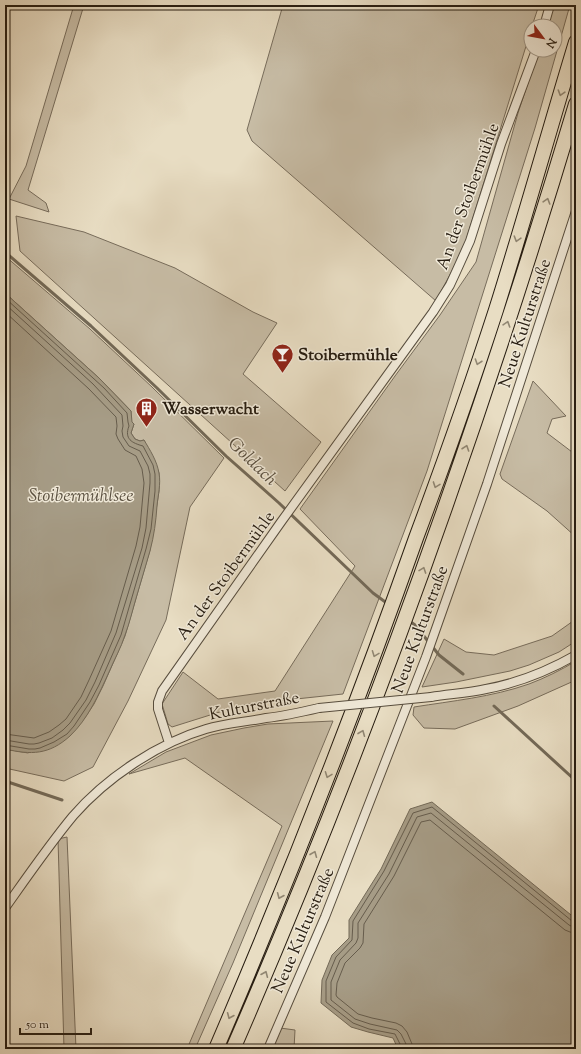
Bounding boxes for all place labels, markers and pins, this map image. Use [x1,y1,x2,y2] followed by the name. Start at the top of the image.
[270,341,296,374] bar icon: Stoibermühle
[298,344,398,368] place label: Stoibermühle
[134,395,160,428] building icon: Wasserwacht
[162,398,259,422] place label: Wasserwacht

